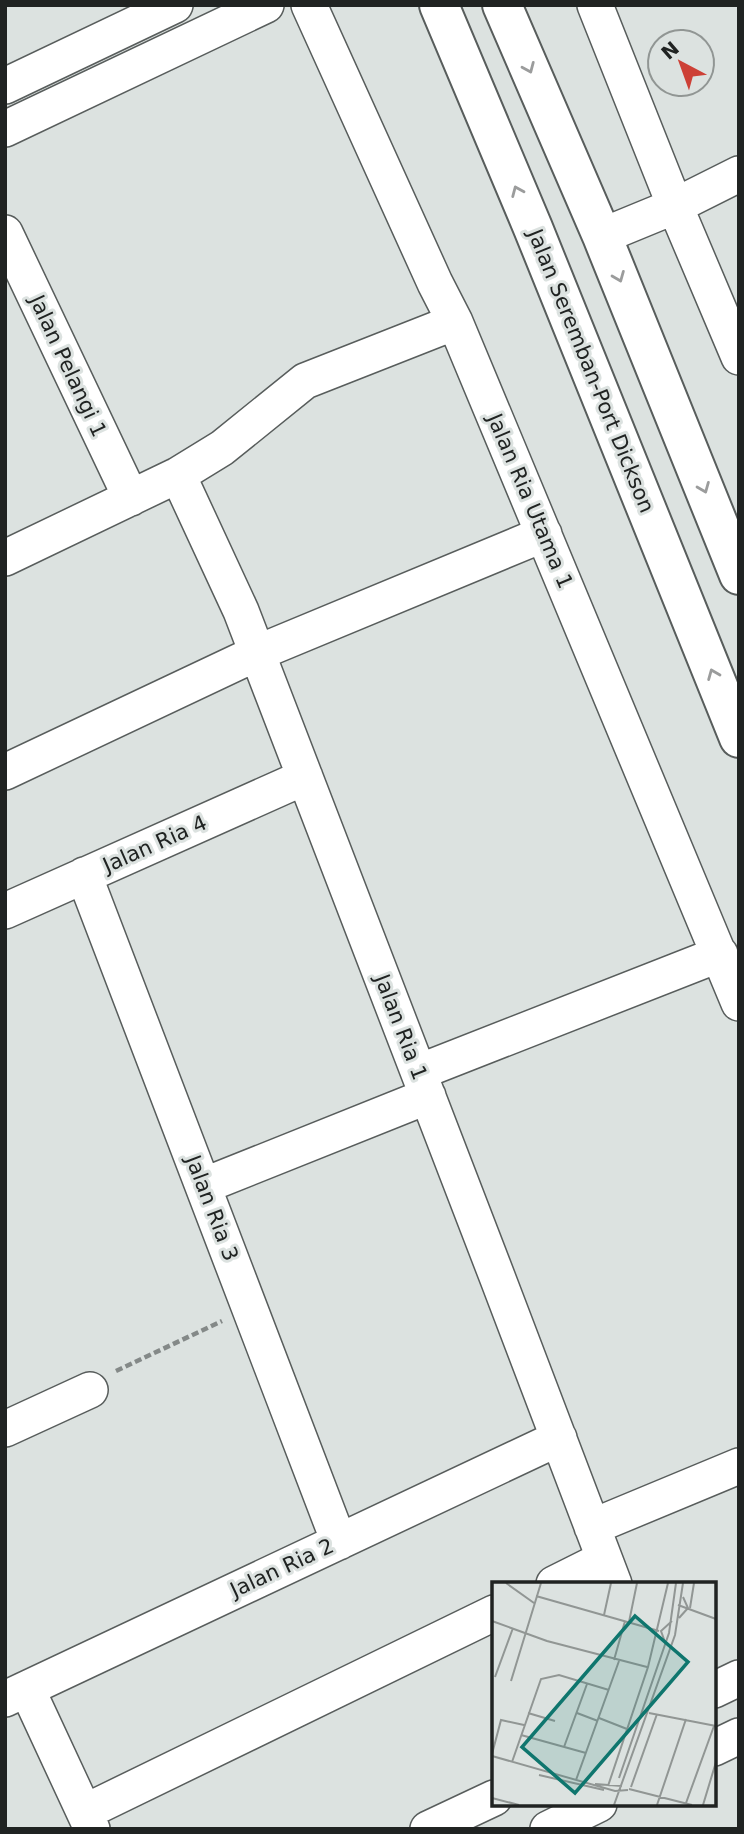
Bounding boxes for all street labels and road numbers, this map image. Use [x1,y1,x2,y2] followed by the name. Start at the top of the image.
[522,224,659,516] street label: Jalan Seremban-Port Dickson
[24,289,111,441] street label: Jalan Pelangi 1
[482,408,578,592] street label: Jalan Ria Utama 1
[98,810,211,878] street label: Jalan Ria 4
[369,969,432,1083] street label: Jalan Ria 1
[180,1150,243,1264] street label: Jalan Ria 3
[225,1534,337,1603] street label: Jalan Ria 2

